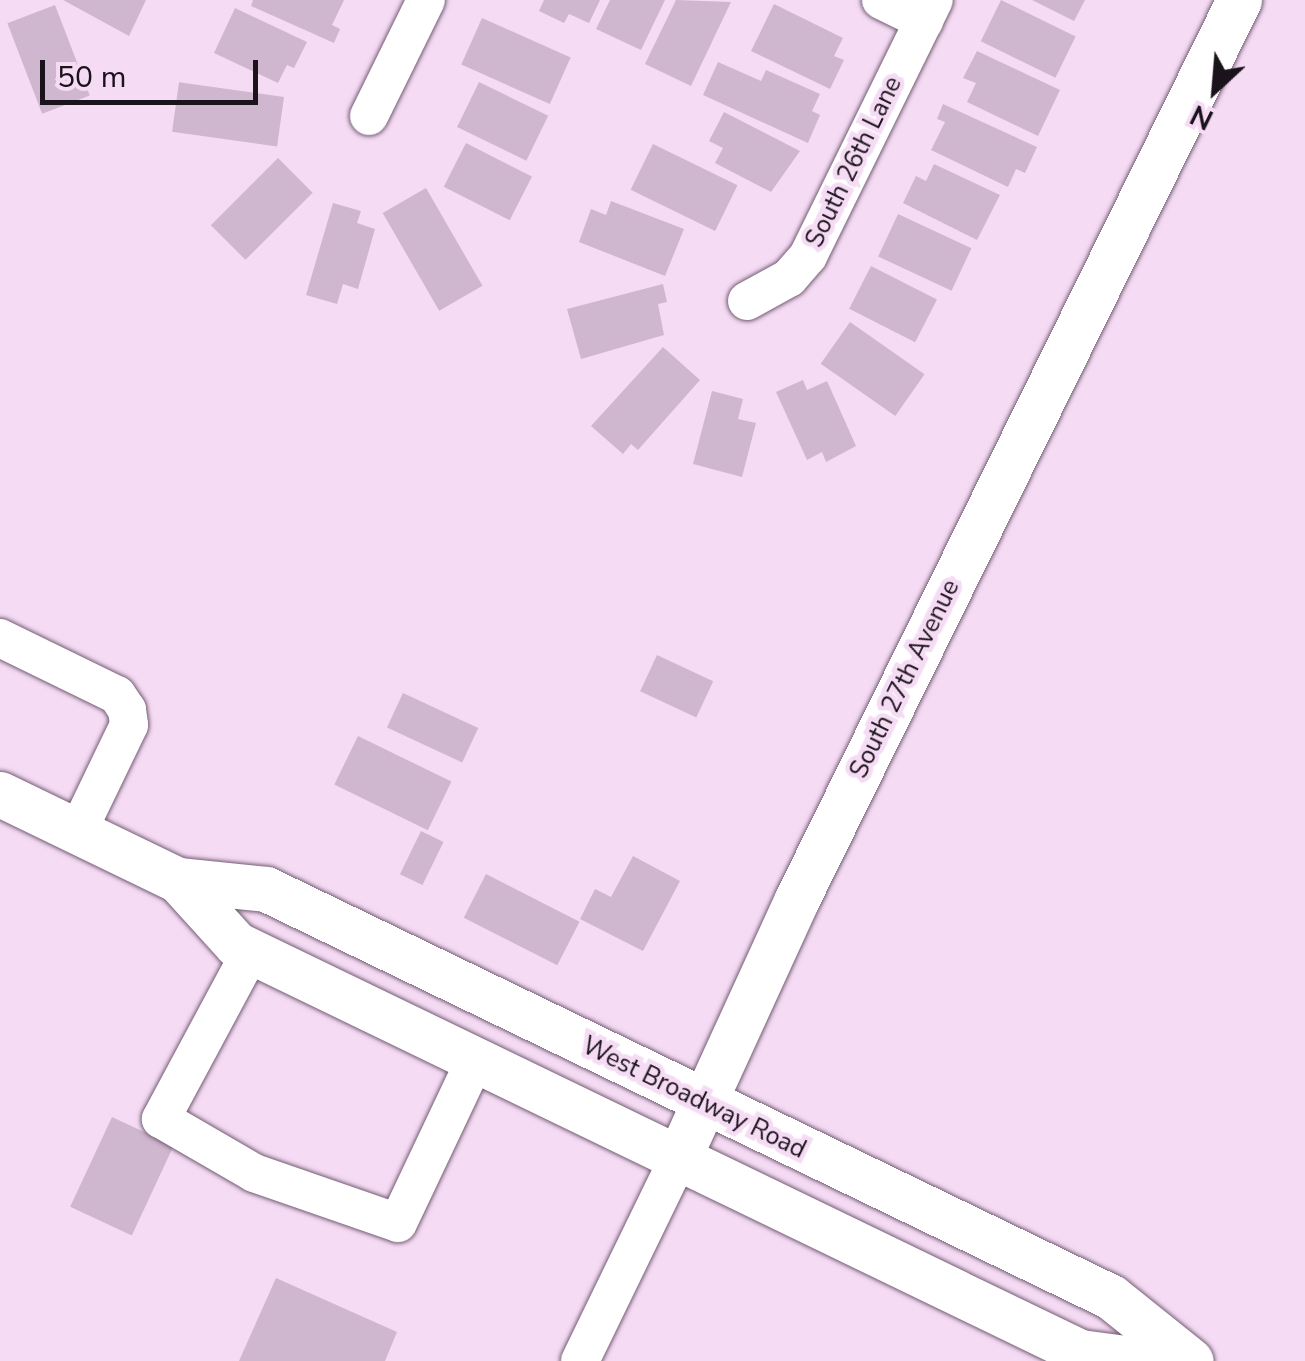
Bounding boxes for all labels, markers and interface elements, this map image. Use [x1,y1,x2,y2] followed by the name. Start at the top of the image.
[45,40,262,102] scale bar
[1165,40,1265,140] north arrow
[57,57,126,98] text: 50 m
[800,72,908,252] street label: South 26th Lane
[1184,95,1220,139] text: N
[844,575,966,783] street label: South 27th Avenue
[577,1031,811,1165] street label: West Broadway Road

